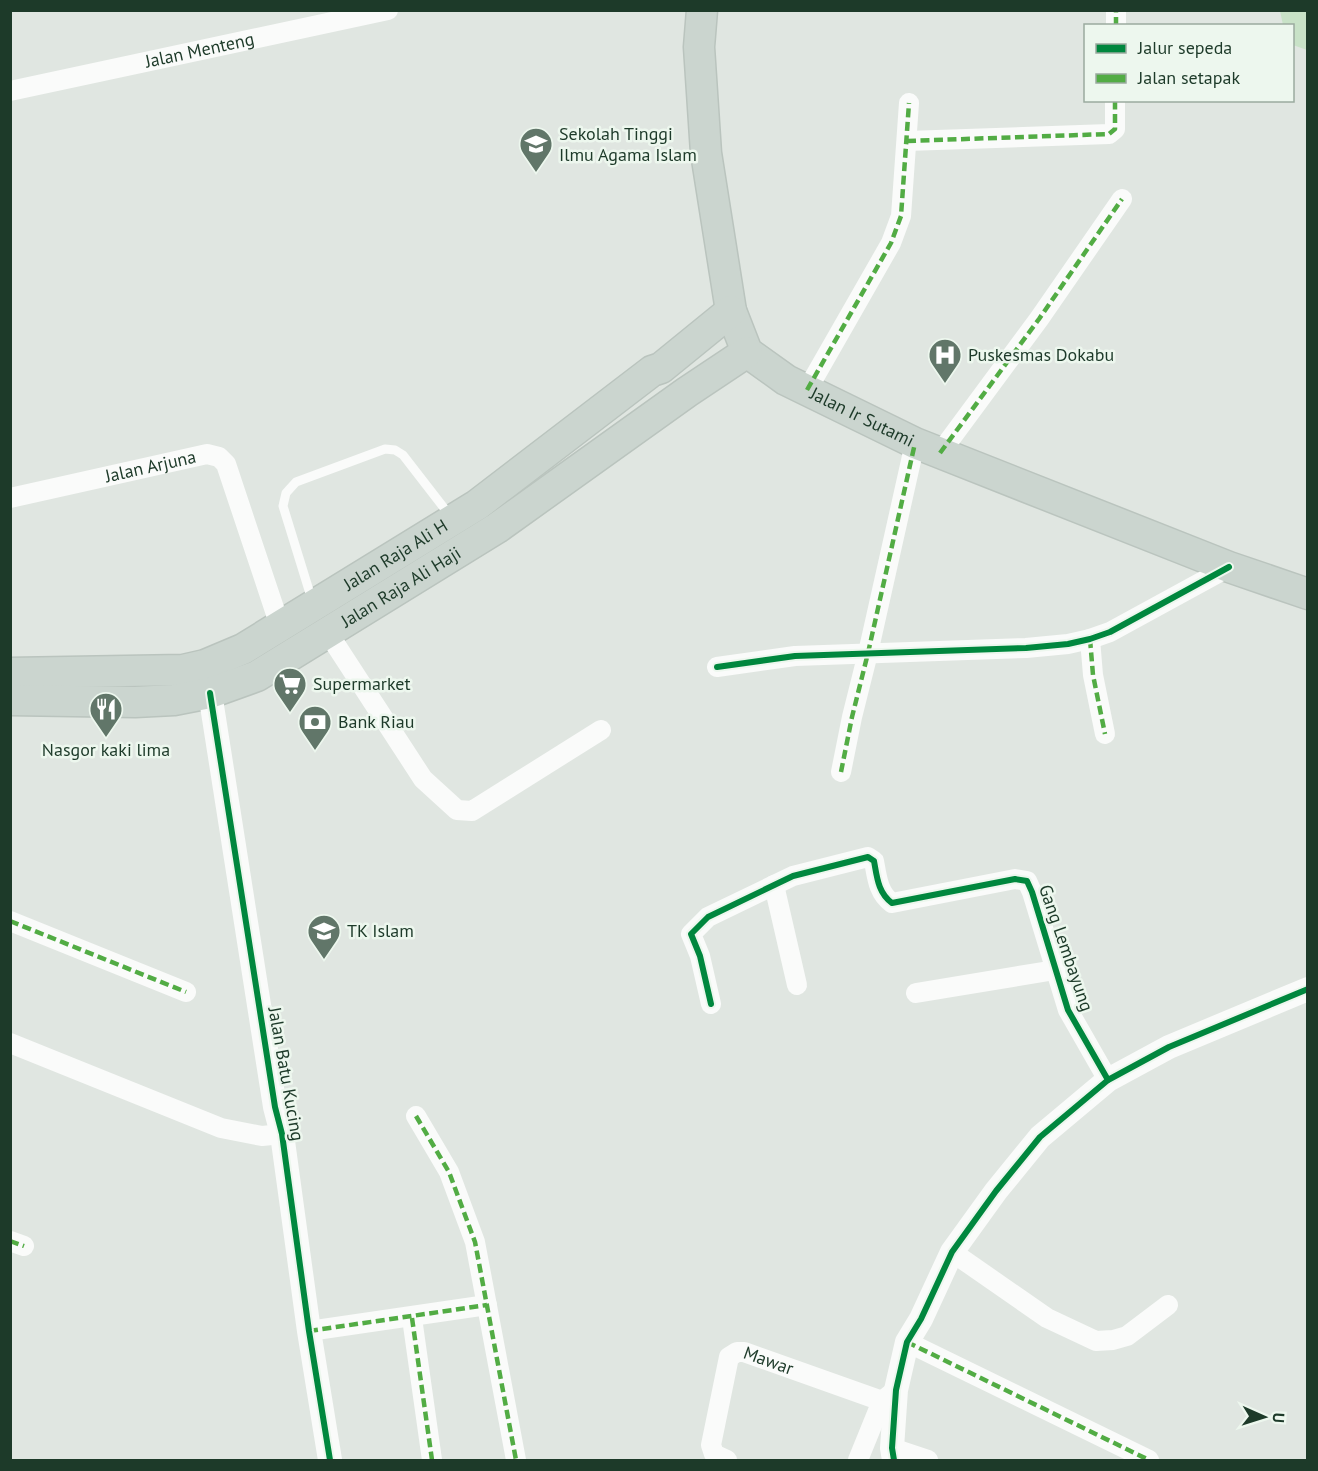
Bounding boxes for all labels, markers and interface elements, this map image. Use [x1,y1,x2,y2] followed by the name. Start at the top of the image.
[1084,24,1294,102] legend
[142,27,256,73] street label: Jalan Menteng
[1137,36,1232,59] text: Jalur sepeda
[1137,66,1240,89] text: Jalan setapak
[559,122,697,166] place label: Sekolah Tinggi Ilmu Agama Islam
[518,126,554,173] school or university icon: Sekolah Tinggi Ilmu Agama Islam
[927,337,963,384] hospital icon: Puskesmas Dokabu
[968,343,1114,366] place label: Puskesmas Dokabu
[806,381,918,452] street label: Jalan Ir Sutami
[102,445,198,488] street label: Jalan Arjuna
[338,514,452,596] street label: Jalan Raja Ali H
[336,541,465,633] street label: Jalan Raja Ali Haji
[272,666,308,713] supermarket icon: Supermarket
[313,672,411,695] place label: Supermarket
[88,691,124,738] restaurant icon: Nasgor kaki lima
[297,704,333,751] bank icon: Bank Riau
[338,710,414,733] place label: Bank Riau
[42,738,170,761] place label: Nasgor kaki lima
[1034,881,1099,1014] street label: Gang Lembayung
[306,913,342,960] school or university icon: TK Islam
[347,919,414,942] place label: TK Islam
[263,1004,310,1143] street label: Jalan Batu Kucing
[741,1341,797,1380] street label: Mawar
[1234,1387,1294,1447] north arrow
[1269,1412,1289,1423] text: U

